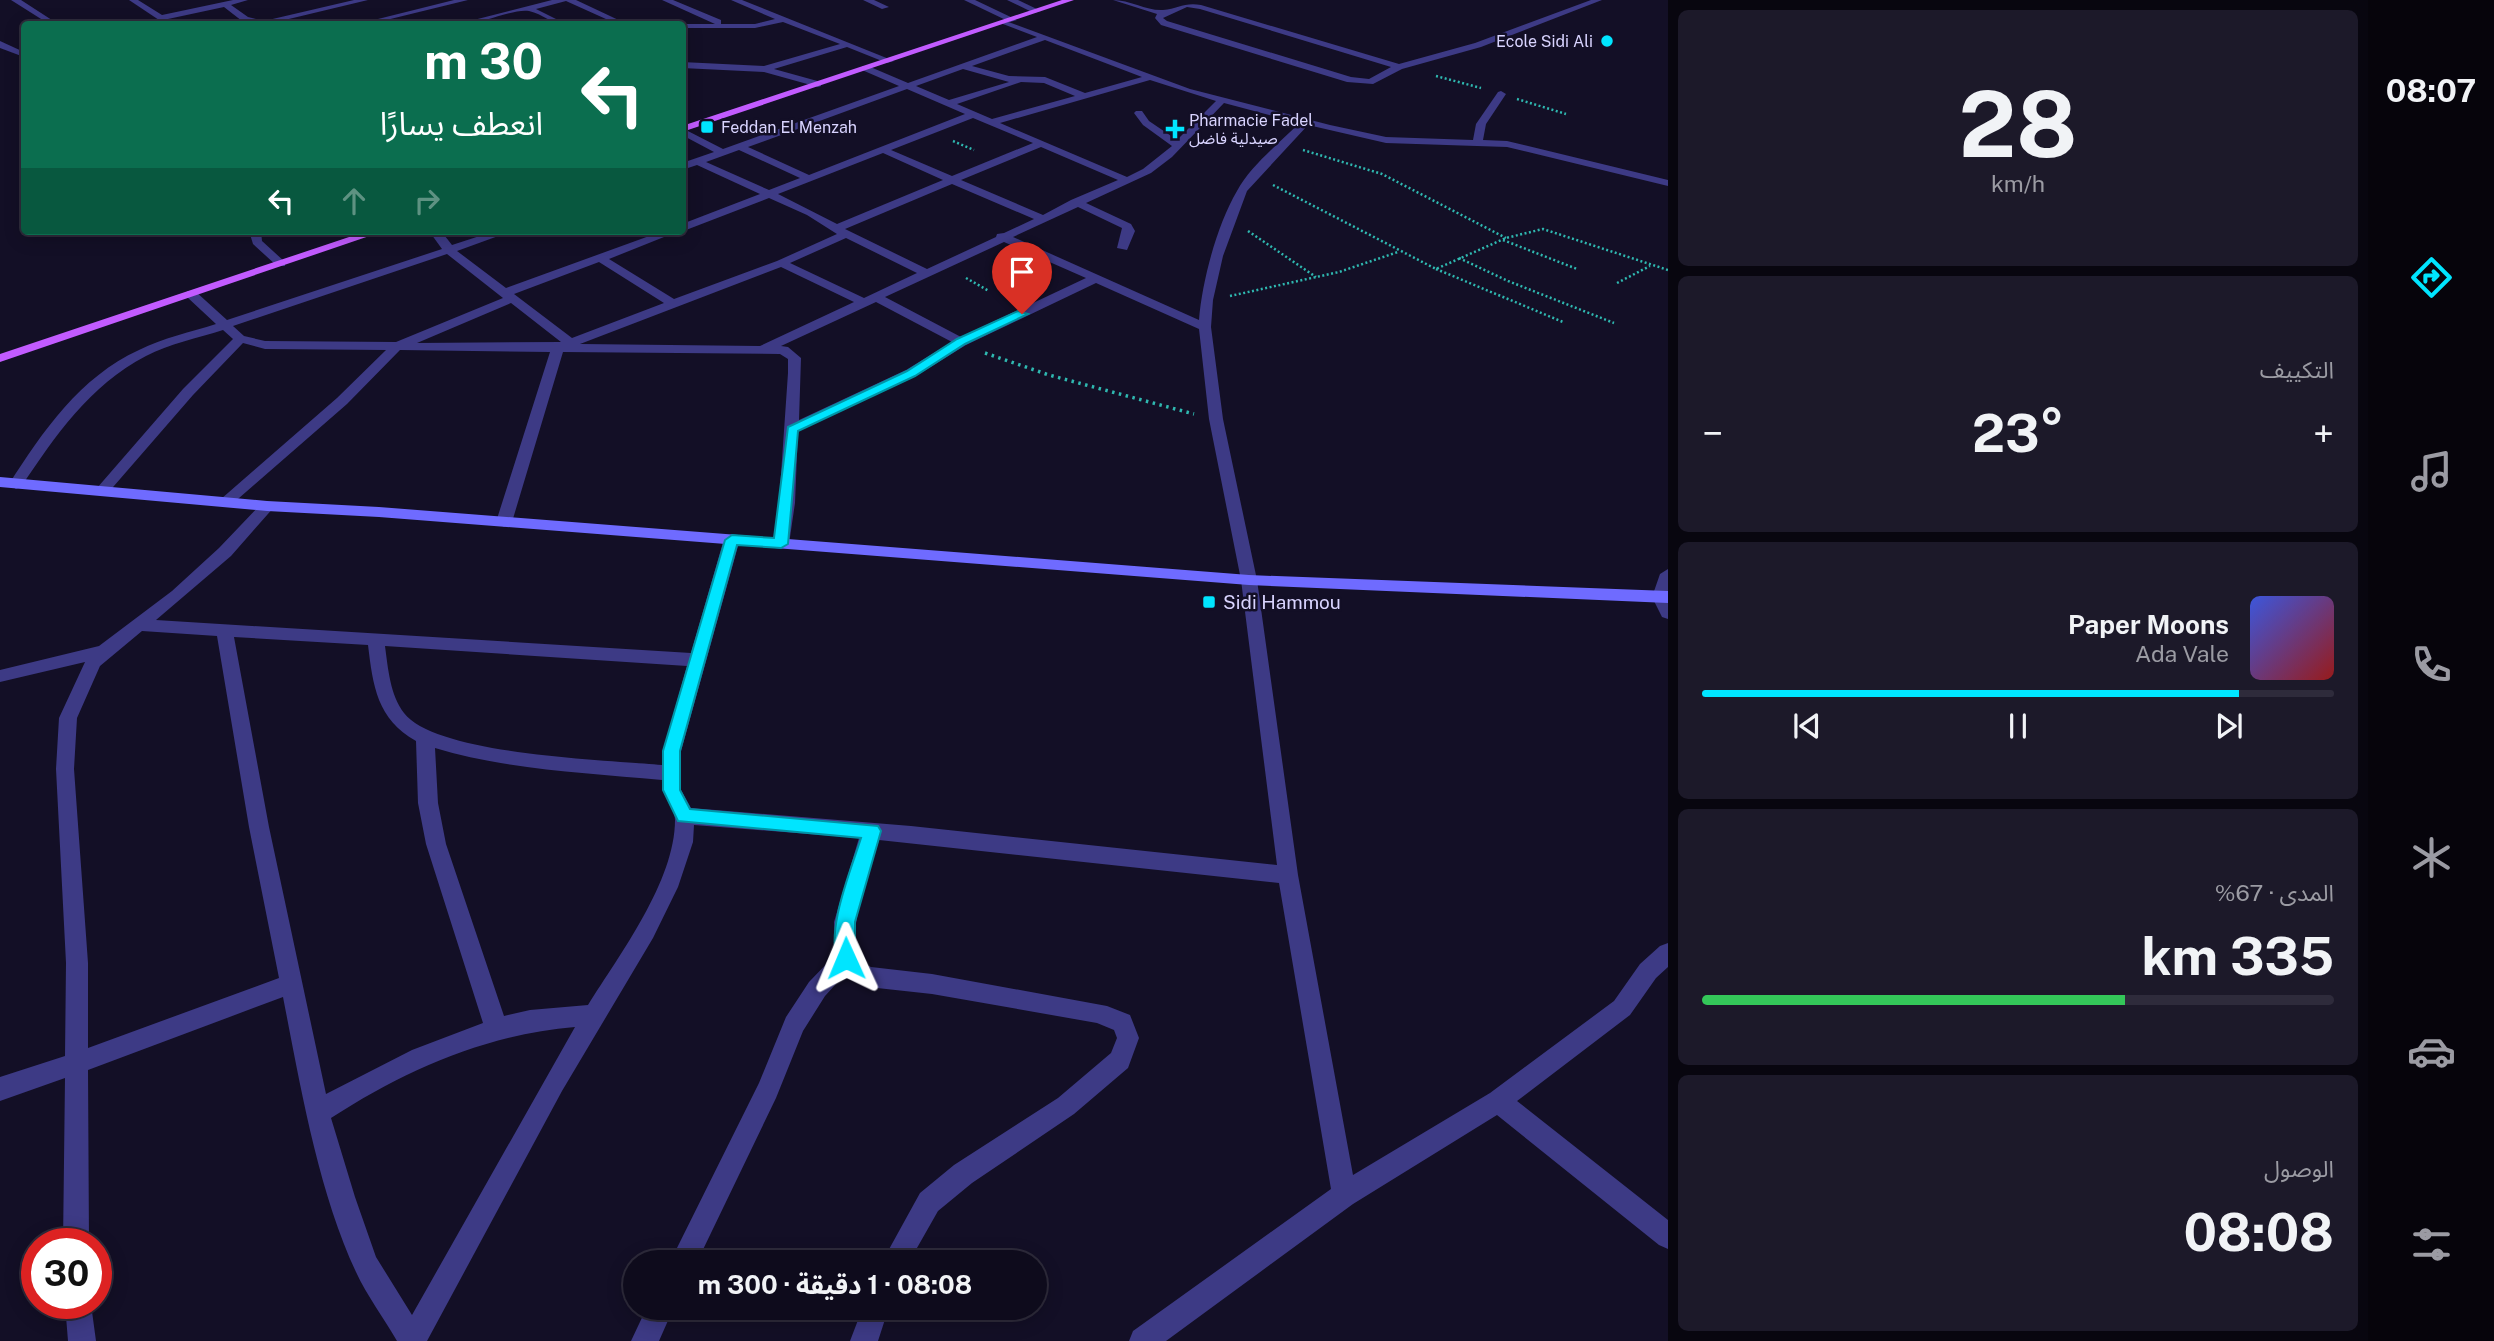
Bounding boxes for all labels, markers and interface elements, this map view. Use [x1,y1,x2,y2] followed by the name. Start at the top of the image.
[424,32,543,90] text: 30 m
[1496,32,1593,51] place label: Ecole Sidi Ali
[1599,33,1615,49] marker: Ecole Sidi Ali
[567,49,658,140] icon: left
[1959,71,2077,177] text: 28
[2386,72,2476,109] text: 08:07
[380,105,543,142] text: انعطف يسارًا
[1189,111,1313,148] place label: Pharmacie Fadel صيدلية فاضل
[721,118,857,137] place label: Feddan El Menzah
[699,119,715,135] marker: Feddan El Menzah
[1167,121,1183,137] marker: Pharmacie Fadel صيدلية فاضل
[1991,170,2045,197] text: km/h
[262,182,300,220] icon: left
[335,182,373,220] icon: ahead
[408,182,446,220] icon: right
[992,242,1052,314] pin
[1003,253,1041,291] icon: arrive
[2407,253,2456,302] icon: directions
[2260,356,2334,383] text: التكييف
[1972,403,2064,464] text: 23°
[1702,411,1723,456] text: −
[2313,411,2334,456] text: +
[2407,447,2456,496] icon: music
[1223,591,1341,613] place label: Sidi Hammou
[1201,594,1217,610] marker: Sidi Hammou
[2068,609,2229,640] text: Paper Moons
[2135,640,2229,667] text: Ada Vale
[2407,640,2456,689] icon: phone
[1788,707,1826,745] icon: previous
[1999,707,2037,745] icon: pause
[2210,707,2248,745] icon: next
[2407,833,2456,882] icon: climate
[2215,879,2334,906] text: المدى · 67%
[809,921,883,995] position arrow
[2141,926,2334,987] text: 335 km
[2407,1027,2456,1076] icon: car
[2264,1155,2334,1182] text: الوصول
[2183,1202,2334,1263] text: 08:08
[2407,1220,2456,1269] icon: filters
[21,1228,112,1319] speed limit sign: 30
[698,1269,972,1300] text: 08:08 · 1 دقيقة · 300 m

